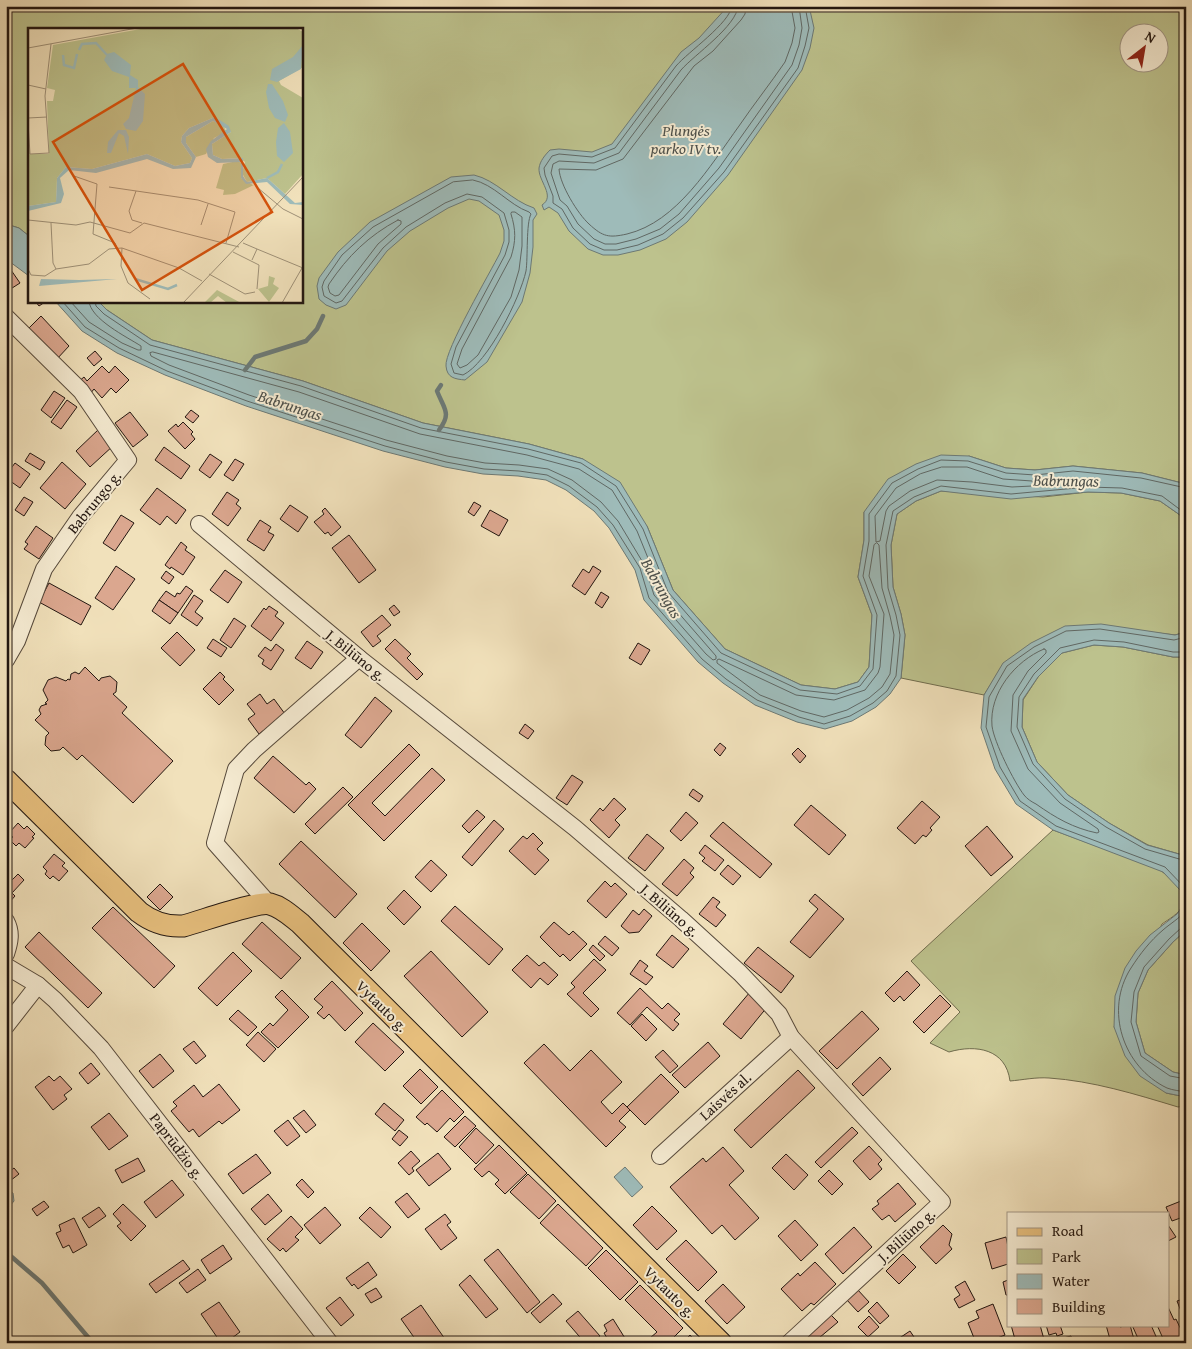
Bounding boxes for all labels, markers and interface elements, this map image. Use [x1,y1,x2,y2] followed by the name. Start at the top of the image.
[1120,22,1170,72] north arrow
[1142,26,1160,48] text: N
[28,28,302,302] inset map
[650,118,721,160] water label: Plungės parko IV tv.
[254,383,325,427] water label: Babrungas
[62,466,126,538] street label: Babrungo g.
[1032,467,1099,493] water label: Babrungas
[635,553,689,623] water label: Babrungas
[320,623,390,686] street label: J. Biliūno g.
[635,877,704,941] street label: J. Biliūno g.
[352,976,412,1036] street label: Vytauto g.
[694,1067,756,1125] street label: Laisvės al.
[145,1108,209,1184] street label: Paprūdžio g.
[871,1203,940,1268] street label: J. Biliūno g.
[1007,1212,1170,1326] legend
[1052,1220,1083,1241] text: Road
[1052,1246,1081,1267] text: Park
[640,1262,700,1322] street label: Vytauto g.
[1052,1270,1090,1291] text: Water
[1052,1296,1106,1317] text: Building

